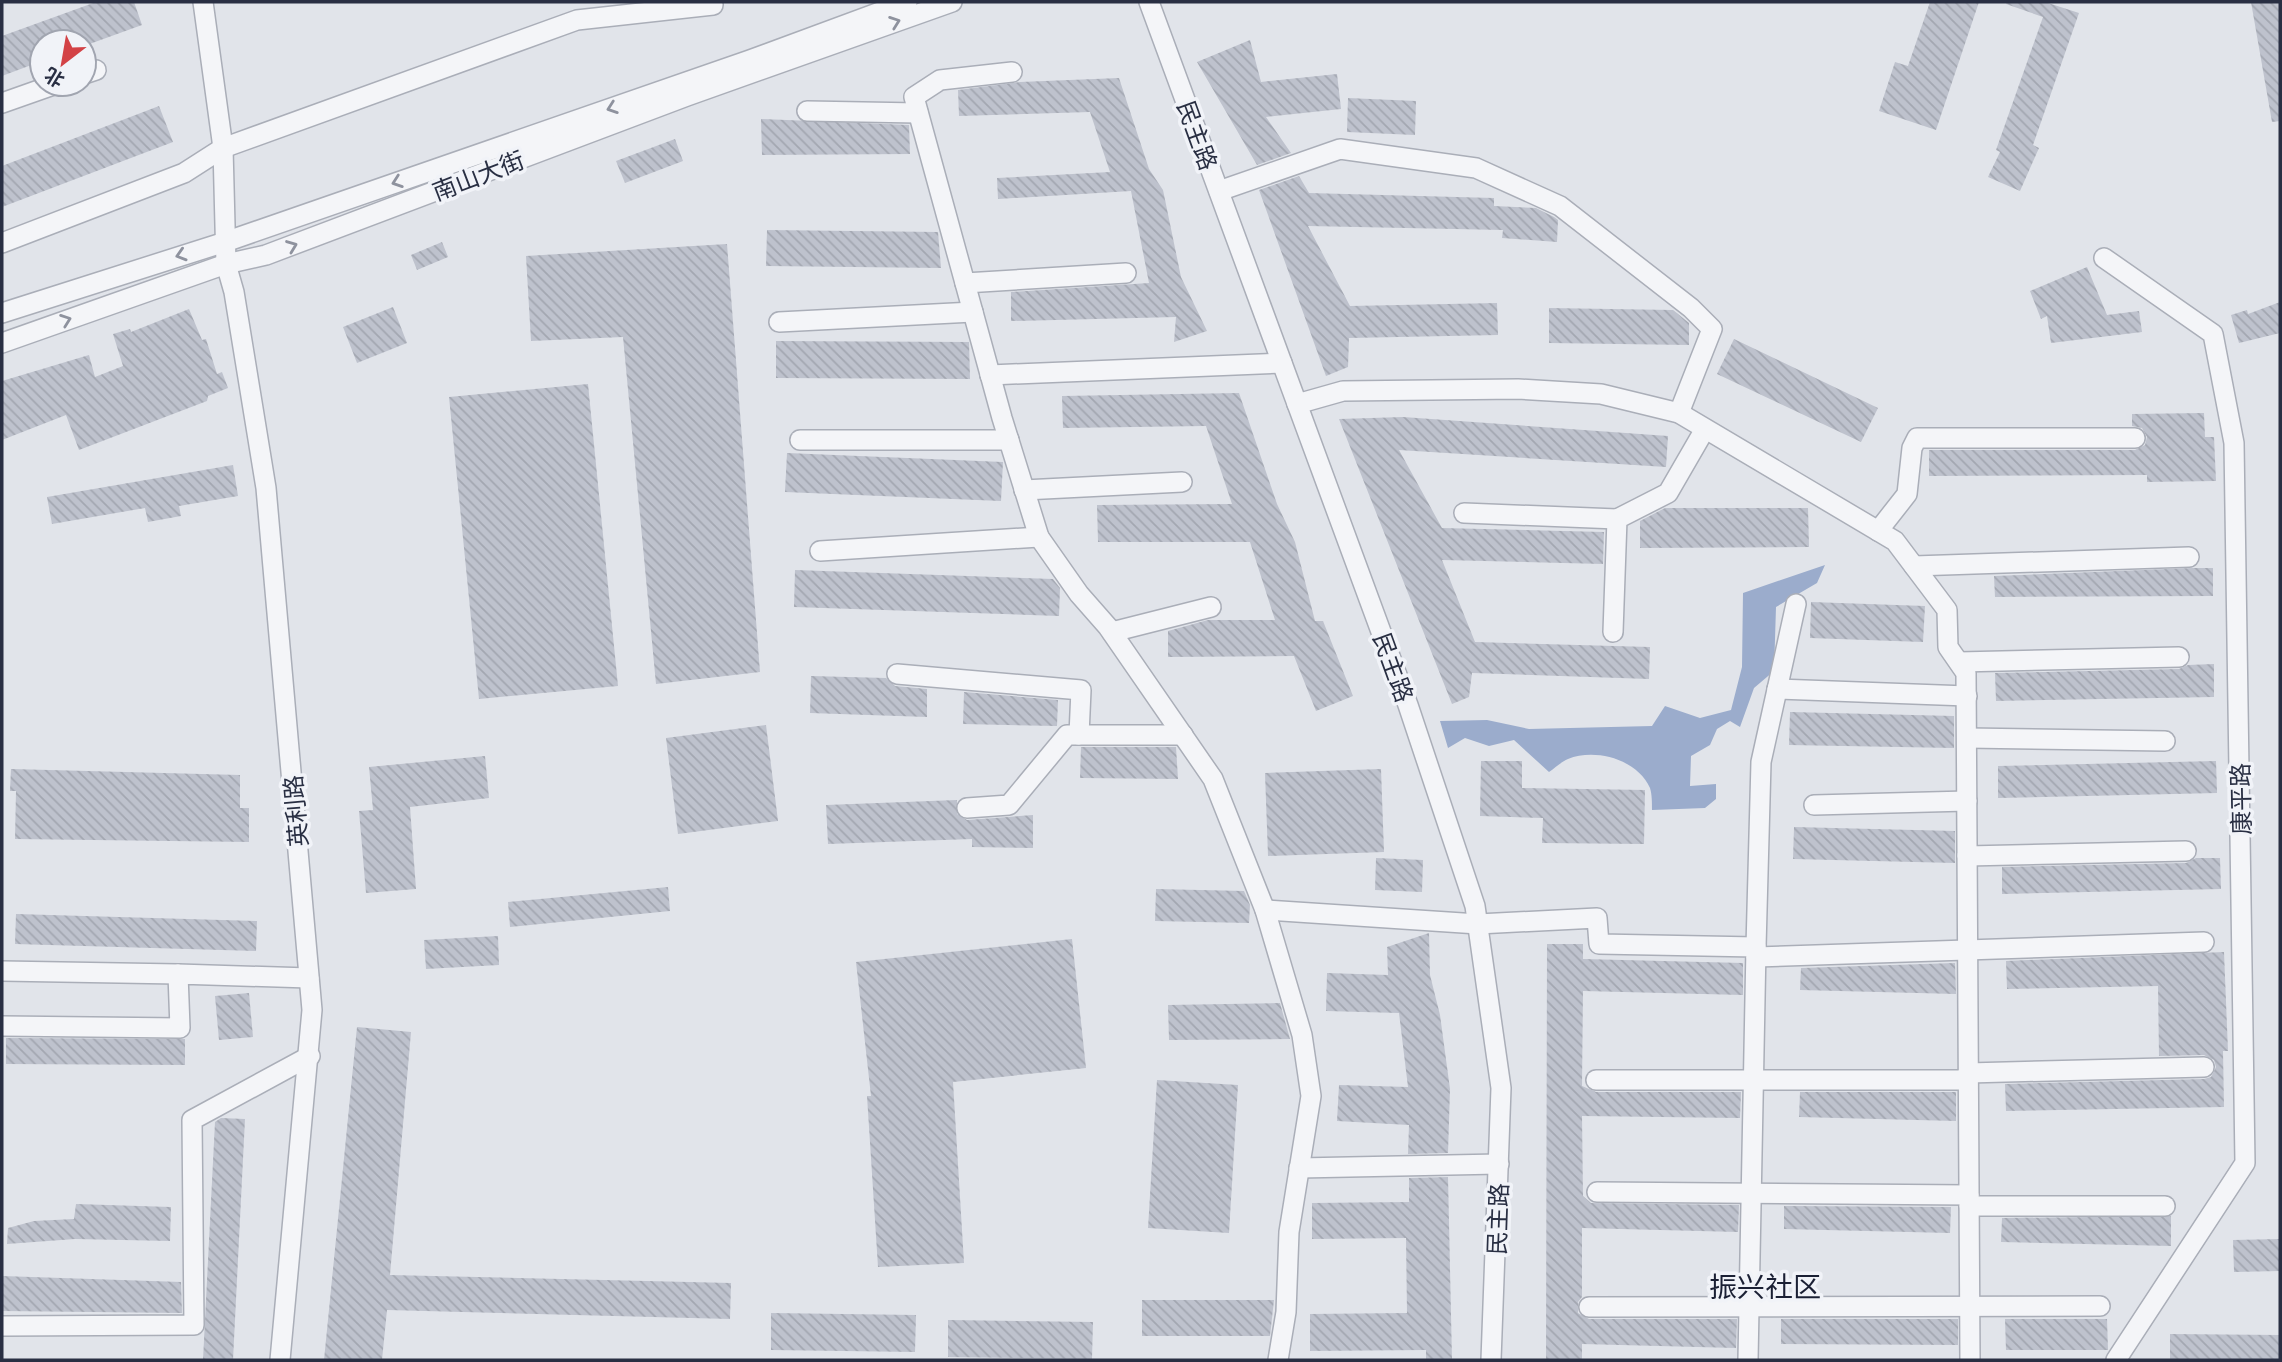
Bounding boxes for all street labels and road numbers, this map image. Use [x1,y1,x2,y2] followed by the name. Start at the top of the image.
[1172,96,1224,174] street label: 民主路
[428,144,528,206] street label: 南山大街
[1368,628,1420,706] street label: 民主路
[2225,763,2255,835] street label: 康平路
[277,774,313,848] street label: 英利路
[1481,1183,1513,1255] street label: 民主路

